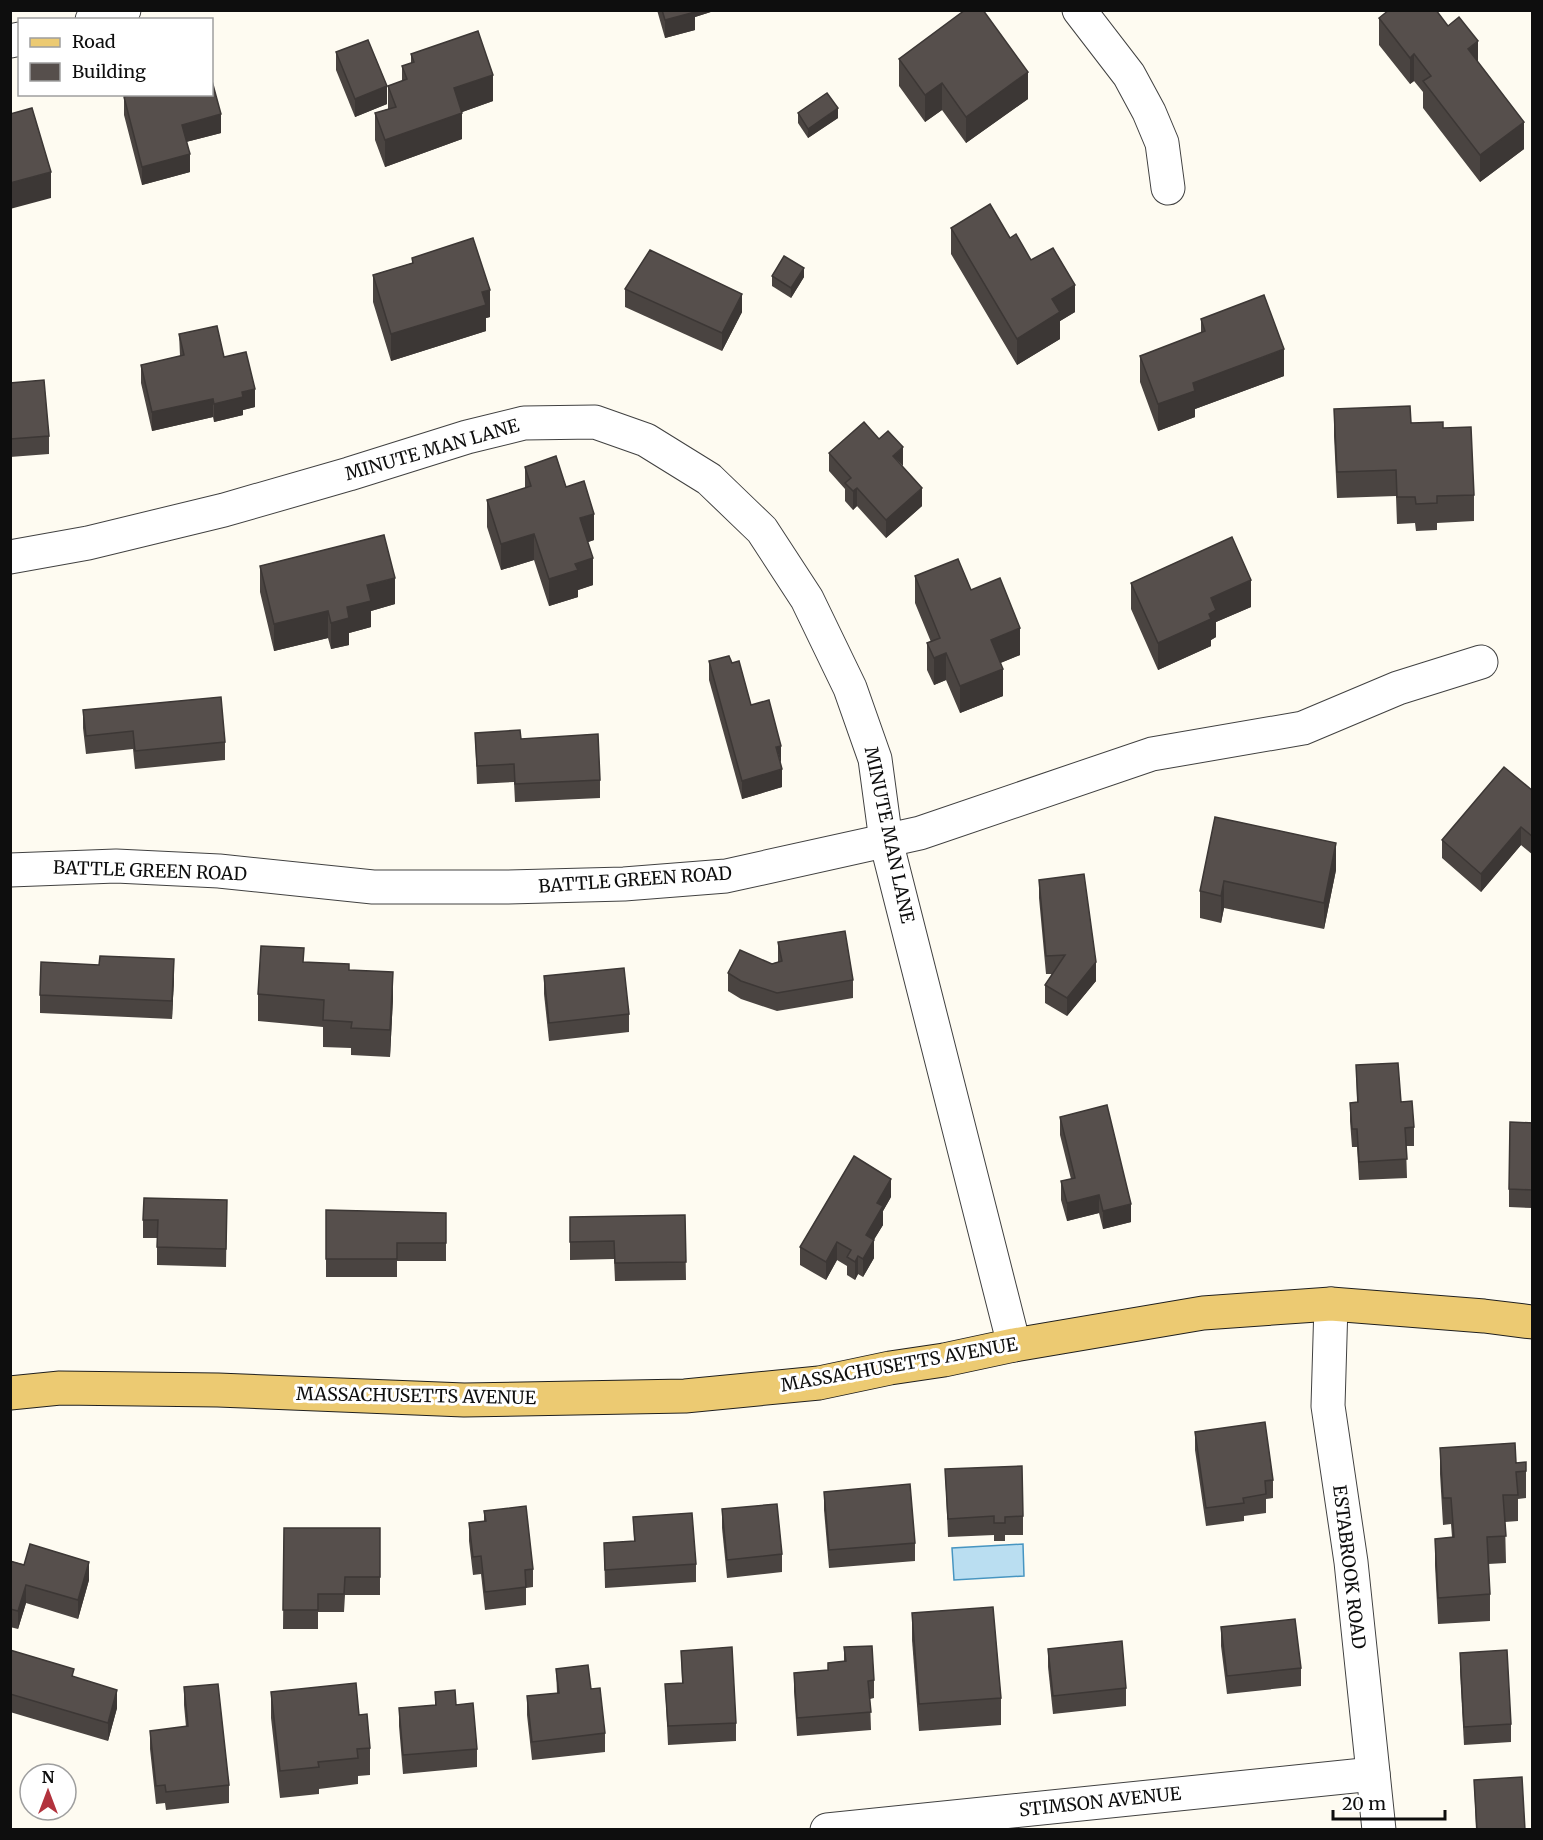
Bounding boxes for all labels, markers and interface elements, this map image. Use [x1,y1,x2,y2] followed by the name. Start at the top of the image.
[18,18,213,96] legend
[72,30,116,53] text: Road
[72,60,146,83] text: Building
[342,414,522,485] street label: MINUTE MAN LANE
[860,745,920,926] street label: MINUTE MAN LANE
[53,856,247,885] street label: BATTLE GREEN ROAD
[537,861,733,898] street label: BATTLE GREEN ROAD
[779,1332,1020,1397] street label: MASSACHUSETTS AVENUE
[296,1382,537,1409] street label: MASSACHUSETTS AVENUE
[1328,1484,1371,1650] street label: ESTABROOK ROAD
[18,1762,78,1822] north arrow
[42,1767,55,1787] text: N
[1018,1781,1183,1821] street label: STIMSON AVENUE
[1333,1783,1446,1821] scale bar
[1342,1792,1386,1815] text: 20 m

